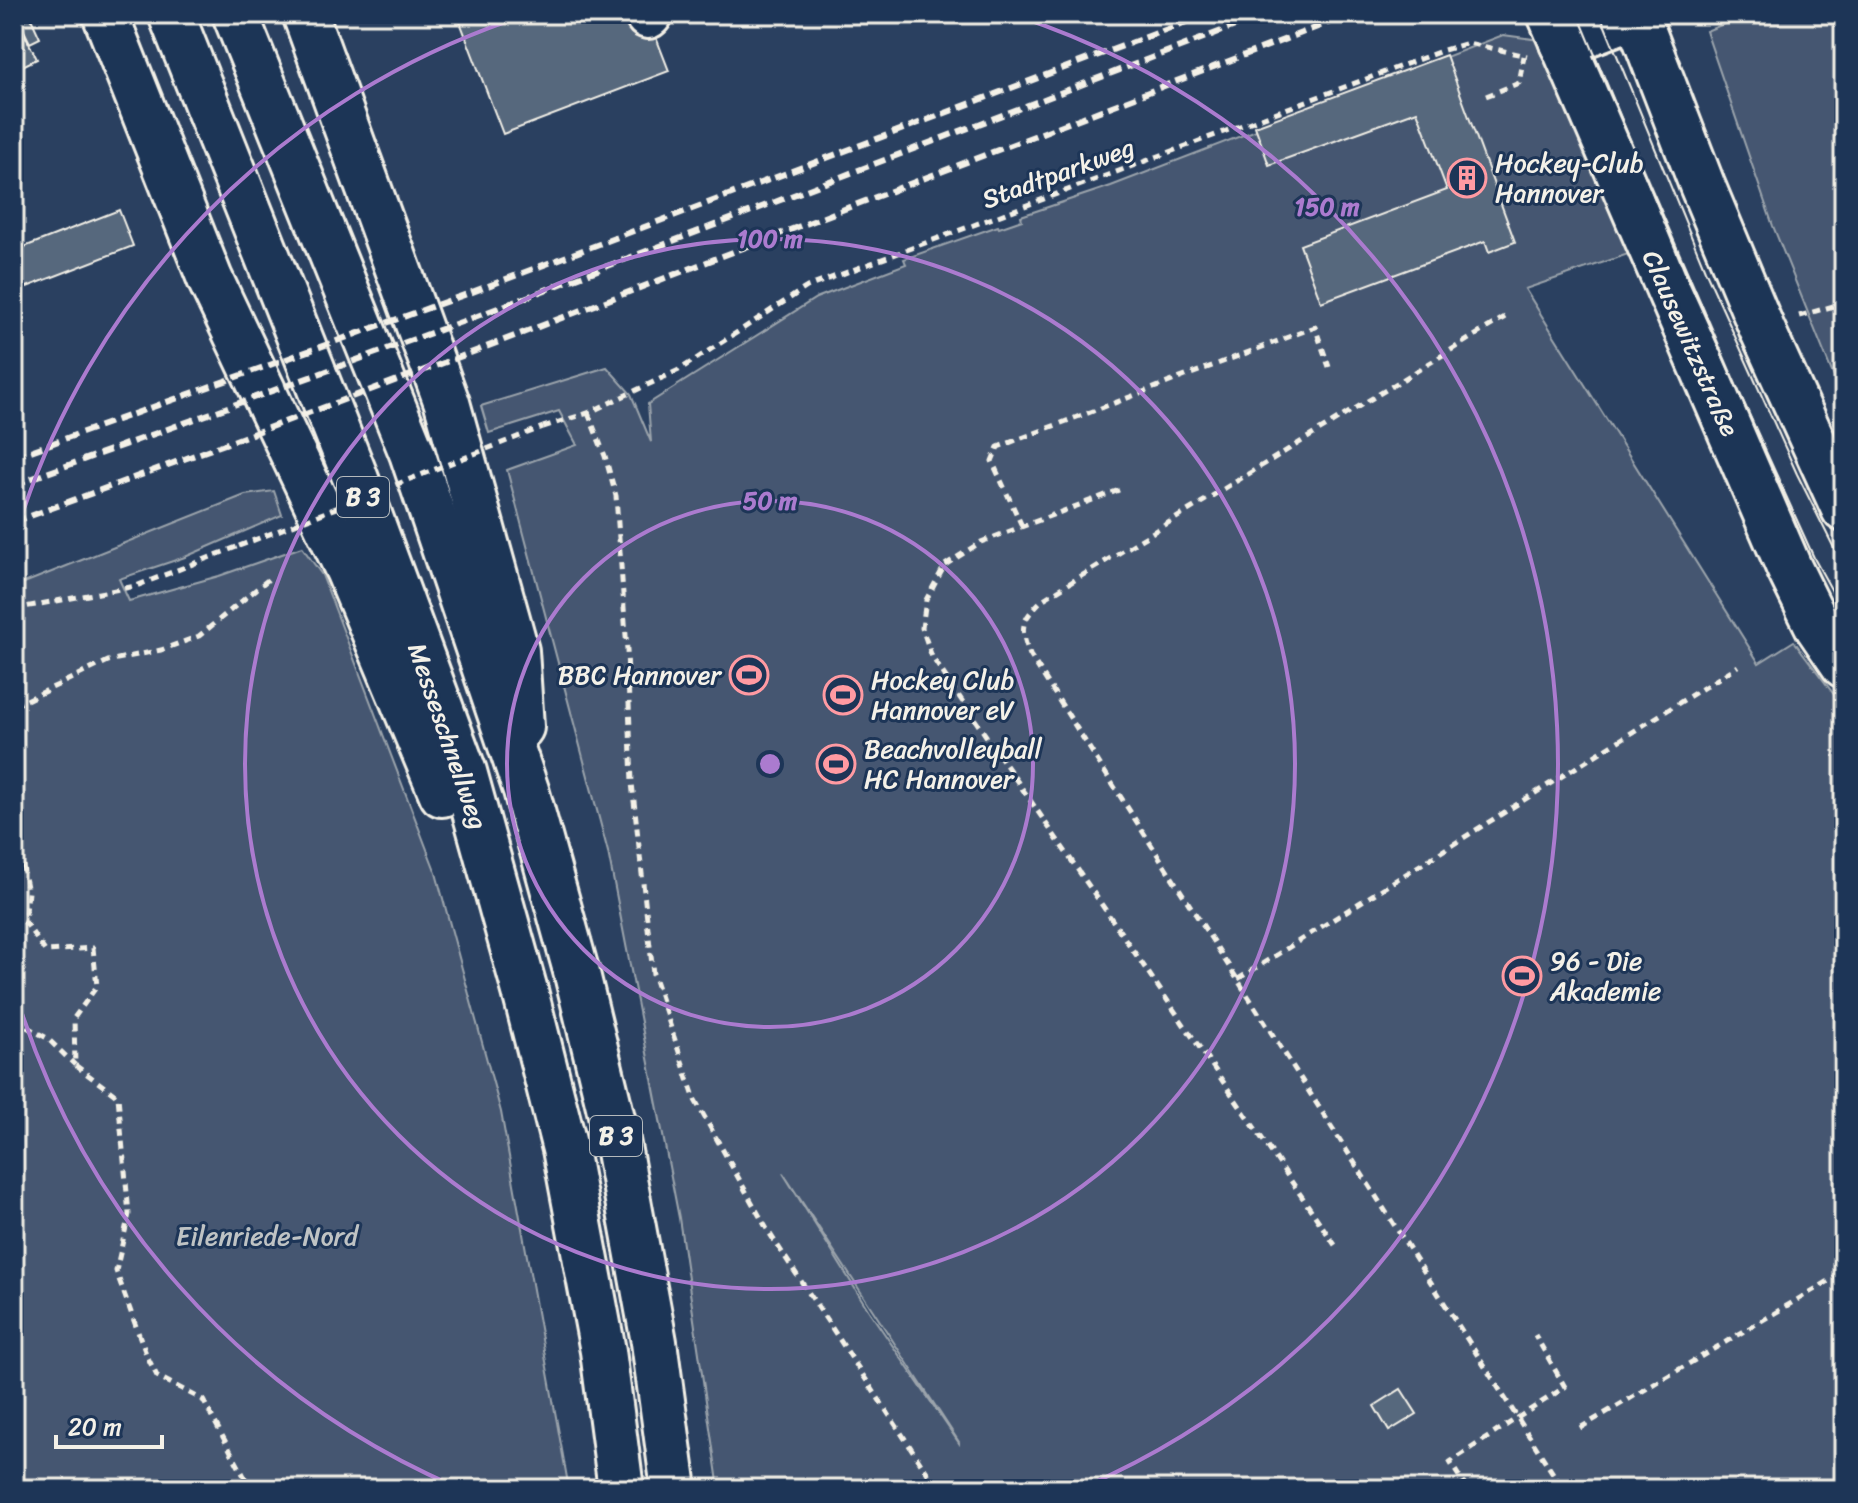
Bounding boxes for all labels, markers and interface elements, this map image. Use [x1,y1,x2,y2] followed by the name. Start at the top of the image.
[975,124,1141,222] street label: Stadtparkweg
[1495,140,1644,216] place label: Hockey-Club Hannover
[1446,157,1488,199] building icon: Hockey-Club Hannover
[1295,186,1360,228] text: 150 m
[737,218,803,260] text: 100 m
[1629,242,1753,444] street label: Clausewitzstraße
[337,477,389,517] road number: B 3
[743,480,798,522] text: 50 m
[395,636,501,836] street label: Messeschnellweg
[558,652,722,698] place label: BBC Hannover
[728,654,770,696] sports icon: BBC Hannover
[871,657,1015,733] place label: Hockey Club Hannover eV
[822,674,864,716] sports icon: Hockey Club Hannover eV
[864,726,1043,802] place label: Beachvolleyball HC Hannover
[815,743,857,785] sports icon: Beachvolleyball HC Hannover
[756,750,784,778] centre of rings
[1549,938,1662,1014] place label: 96 - Die Akademie
[1501,955,1543,997] sports icon: 96 - Die Akademie
[590,1116,642,1156] road number: B 3
[176,1213,360,1259] park label: Eilenriede-Nord
[56,1399,162,1449] scale bar
[68,1406,122,1448] text: 20 m

